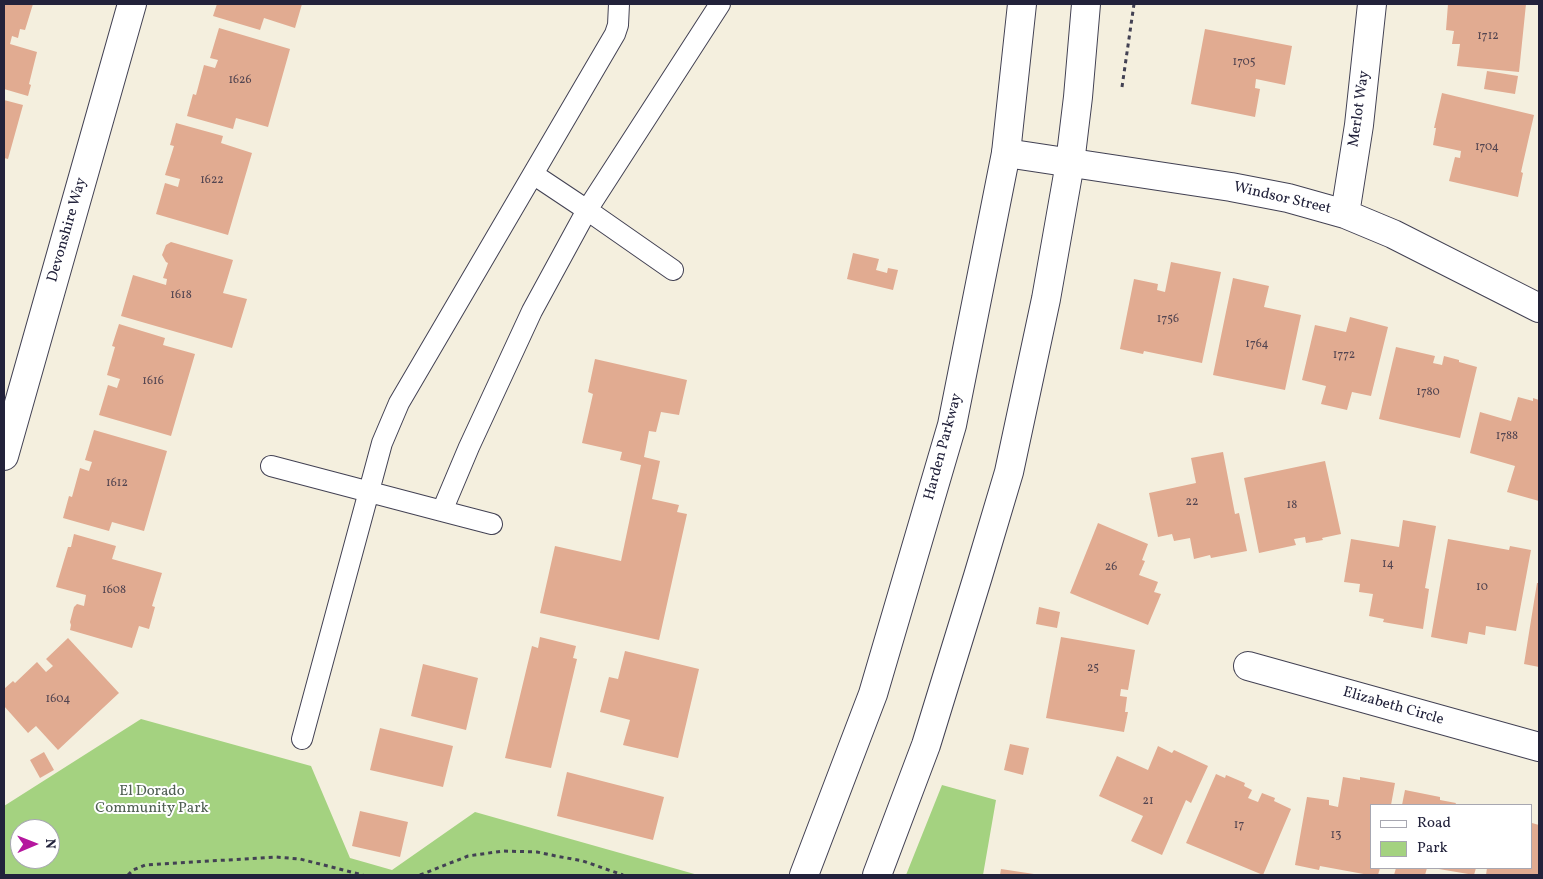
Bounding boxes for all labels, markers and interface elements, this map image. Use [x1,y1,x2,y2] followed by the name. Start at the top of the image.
[1477,30,1499,44] house number: 1712
[1233,56,1255,70] house number: 1705
[1346,70,1374,148] street label: Merlot Way
[228,74,252,88] house number: 1626
[1475,141,1499,155] house number: 1704
[200,174,224,188] house number: 1622
[44,176,92,284] street label: Devonshire Way
[1231,179,1333,219] street label: Windsor Street
[170,289,192,303] house number: 1618
[1157,313,1179,327] house number: 1756
[1245,338,1269,352] house number: 1764
[1333,349,1355,363] house number: 1772
[142,375,164,389] house number: 1616
[1416,386,1440,400] house number: 1780
[921,392,967,502] street label: Harden Parkway
[1496,430,1518,444] house number: 1788
[106,477,128,491] house number: 1612
[1186,496,1198,510] house number: 22
[1287,499,1297,513] house number: 18
[1382,558,1394,572] house number: 14
[1105,561,1117,575] house number: 26
[1476,581,1488,595] house number: 10
[102,584,126,598] house number: 1608
[1087,662,1099,676] house number: 25
[1341,684,1445,730] street label: Elizabeth Circle
[46,693,70,707] house number: 1604
[95,783,209,818] park label: El Dorado Community Park
[1142,795,1154,809] house number: 21
[1370,804,1533,869] legend
[1417,813,1451,834] text: Road
[10,819,60,869] north arrow
[1234,819,1244,833] house number: 17
[1331,829,1341,843] house number: 13
[40,838,59,849] text: N
[1417,838,1448,859] text: Park

